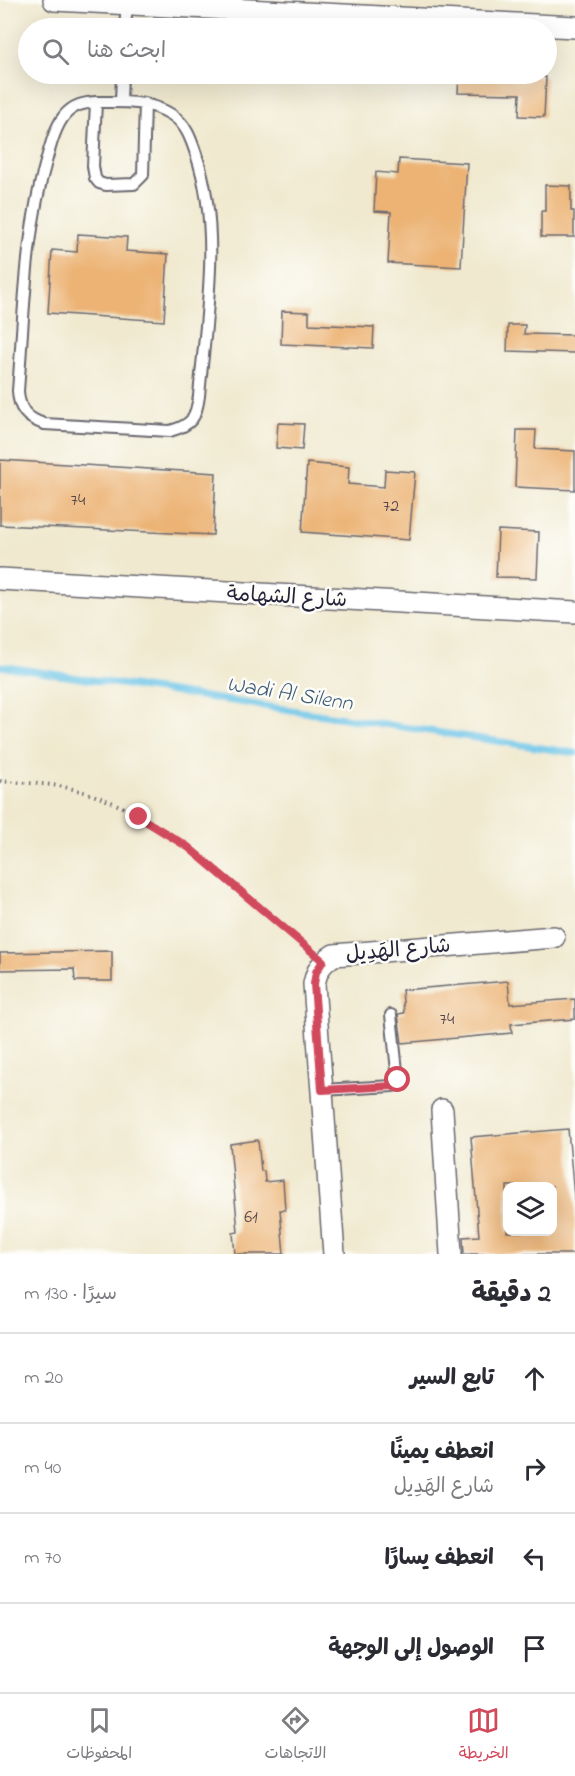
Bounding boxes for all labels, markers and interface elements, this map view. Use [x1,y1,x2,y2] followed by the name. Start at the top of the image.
[18,18,557,84] search box
[39,35,72,68] icon: search
[87,36,166,68] text: ابحث هنا
[71,488,86,514] house number: 74
[383,494,399,520] house number: 72
[226,580,348,616] street label: شارع الشهامة
[224,669,356,721] water label: Wadi Al Silenn
[125,803,151,829] route end
[344,931,452,971] street label: شارع الهَدِيل
[440,1007,455,1033] house number: 74
[384,1066,410,1092] route start
[503,1182,557,1236] map controls
[503,1182,557,1236] button: layers
[244,1205,258,1231] house number: 61
[472,1276,551,1314] text: 2 دقيقة
[24,1280,117,1309] text: سيرًا · 130 m
[518,1362,551,1395] icon: ahead
[410,1363,494,1395] text: تابع السير
[24,1364,63,1393] text: 20 m
[390,1437,494,1469] text: انعطف يمينًا
[518,1452,551,1485] icon: right
[24,1454,61,1483] text: 40 m
[394,1473,494,1502] text: شارع الهَدِيل
[518,1542,551,1575] icon: left
[385,1543,494,1575] text: انعطف يسارًا
[24,1544,61,1573] text: 70 m
[518,1632,551,1665] icon: arrive
[328,1633,494,1665] text: الوصول إلى الوجهة
[66,1704,132,1767] tab: المحفوظات
[265,1704,326,1767] tab: الاتجاهات
[459,1704,509,1767] tab: الخريطة

